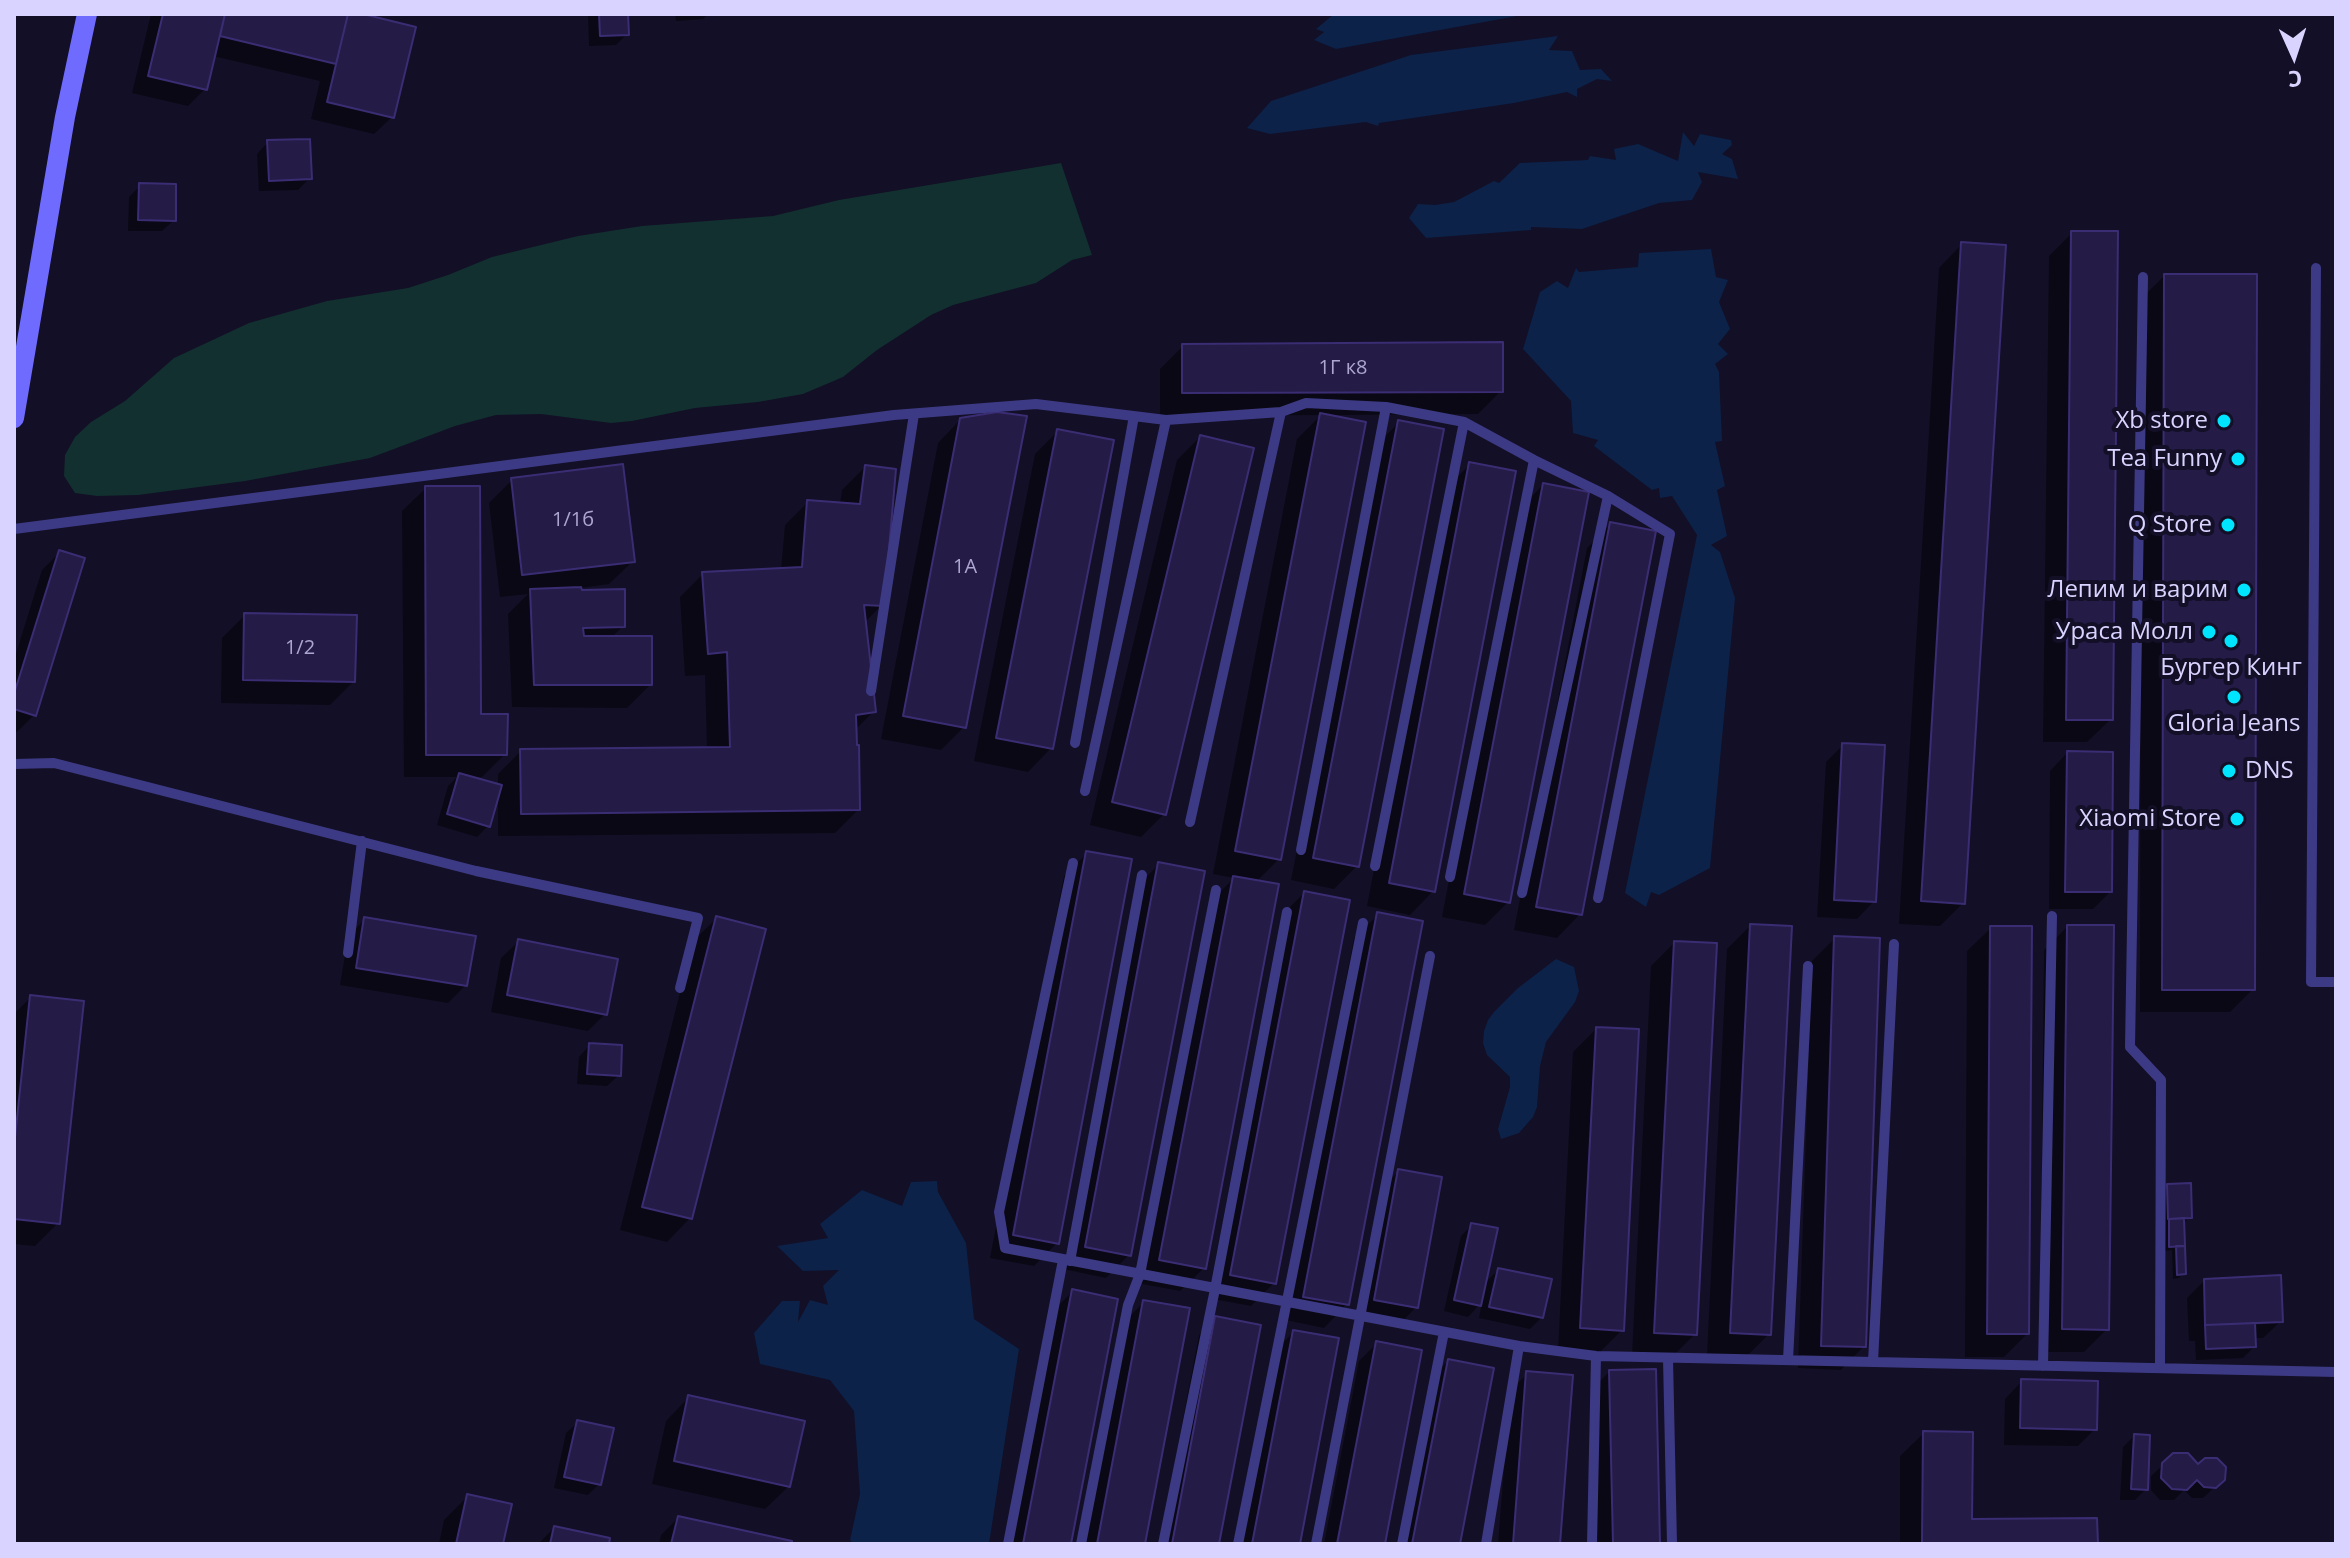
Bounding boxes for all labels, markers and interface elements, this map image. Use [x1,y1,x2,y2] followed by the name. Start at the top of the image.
[2254,16,2334,96] north arrow
[2287,65,2303,95] text: С
[1319,356,1367,380] house number: 1Г к8
[2116,407,2208,435] place label: Xb store
[2215,412,2233,430] marker: Xb store
[2107,445,2222,473] place label: Tea Funny
[2229,450,2247,468] marker: Tea Funny
[552,508,594,532] house number: 1/1б
[2128,511,2212,539] place label: Q Store
[2219,516,2237,534] marker: Q Store
[953,555,977,579] house number: 1А
[2048,576,2228,604] place label: Лепим и варим
[2235,581,2253,599] marker: Лепим и варим
[2056,618,2193,646] place label: Ураса Молл
[2200,623,2218,641] marker: Ураса Молл
[2222,632,2240,650] marker: Бургер Кинг
[285,636,315,660] house number: 1/2
[2160,654,2302,682] place label: Бургер Кинг
[2225,688,2243,706] marker: Gloria Jeans
[2168,710,2300,738] place label: Gloria Jeans
[2245,757,2294,785] place label: DNS
[2220,762,2238,780] marker: DNS
[2079,805,2221,833] place label: Xiaomi Store
[2228,810,2246,828] marker: Xiaomi Store

